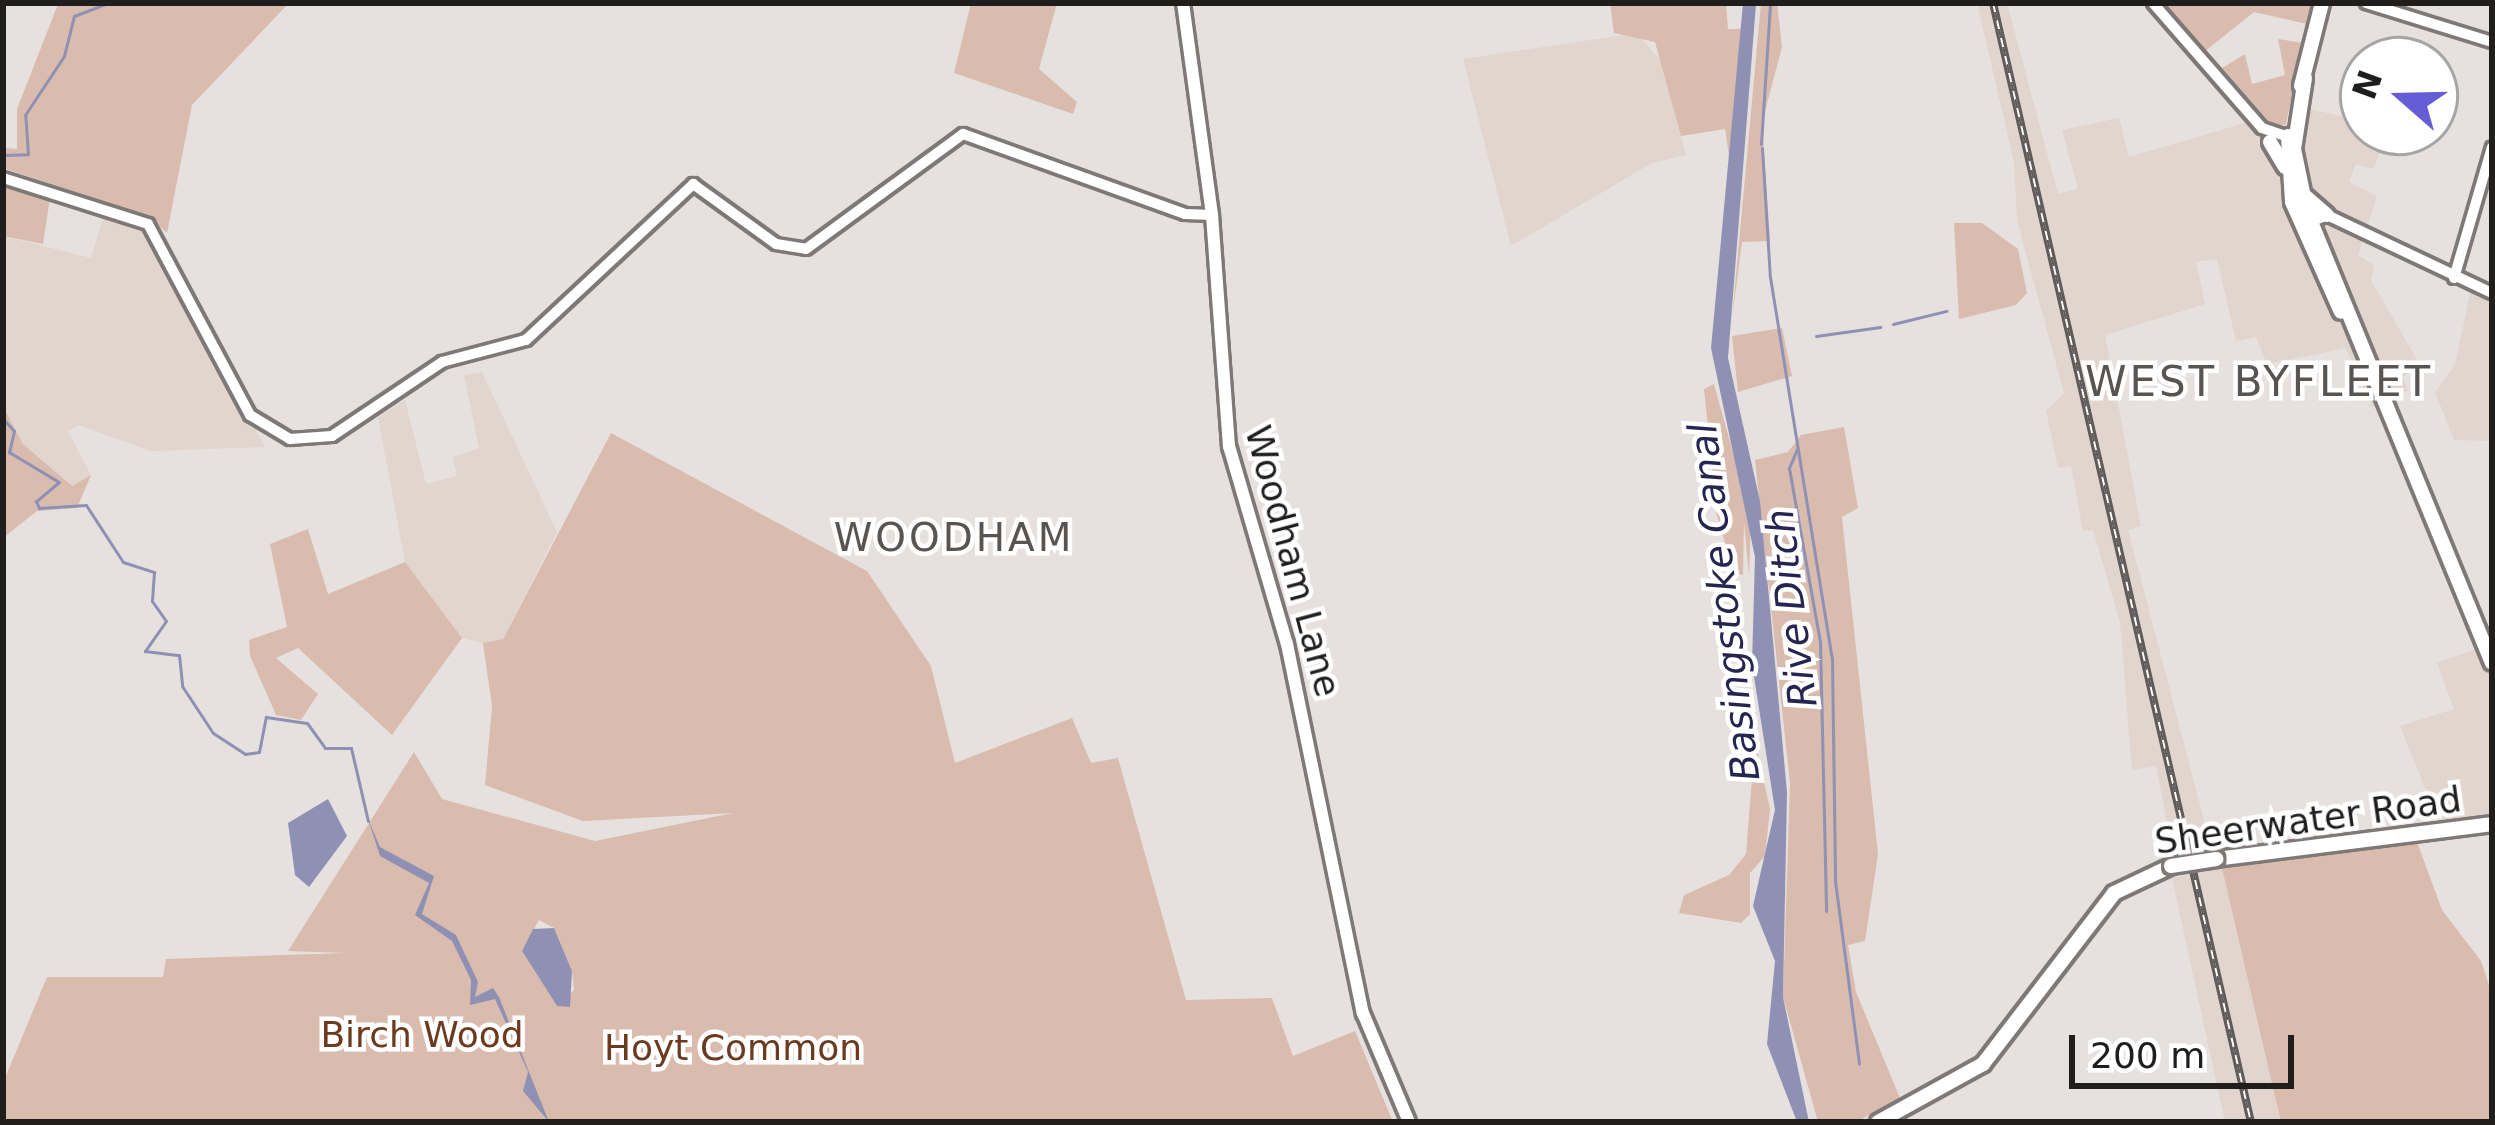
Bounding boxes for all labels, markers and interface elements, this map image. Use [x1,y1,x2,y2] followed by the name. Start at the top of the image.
[2339,36,2459,156] north arrow
[2344,65,2391,104] text: N
[2085,357,2433,407] district label: WEST BYFLEET
[1680,420,1770,784] water label: Basingstoke Canal
[1236,421,1350,701] street label: Woodham Lane
[1757,506,1827,710] water label: Rive Ditch
[834,515,1074,561] district label: WOODHAM
[2152,777,2464,863] street label: Sheerwater Road
[2075,1011,2300,1085] scale bar
[320,1013,524,1057] park label: Birch Wood
[604,1026,862,1070] park label: Hoyt Common
[2090,1035,2205,1076] text: 200 m

